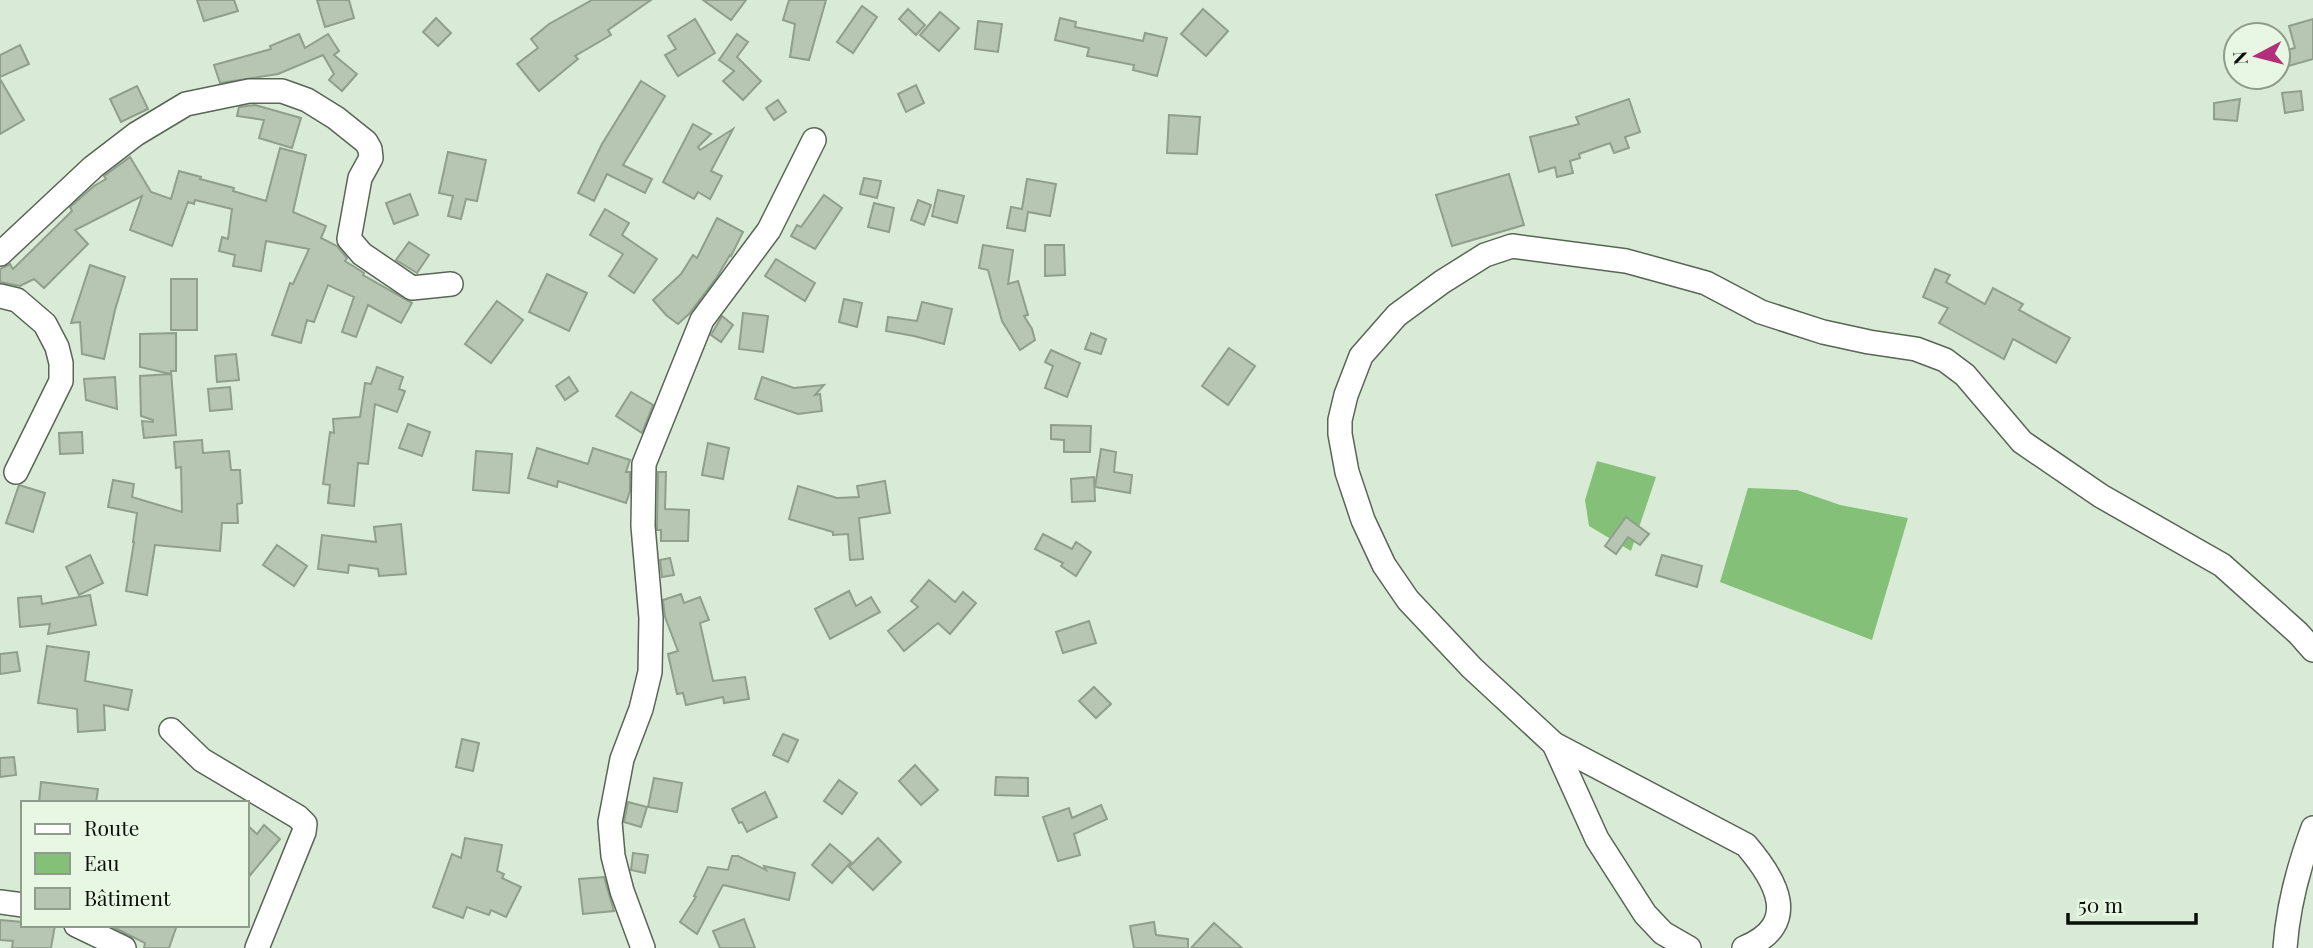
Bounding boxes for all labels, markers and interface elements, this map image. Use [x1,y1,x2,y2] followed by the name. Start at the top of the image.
[2222,21,2292,91] north arrow
[2225,50,2253,67] text: N
[21,801,248,927] legend
[84,813,139,841] text: Route
[84,848,119,876] text: Eau
[2068,881,2196,925] scale bar
[84,883,171,911] text: Bâtiment
[2078,890,2124,918] text: 50 m

